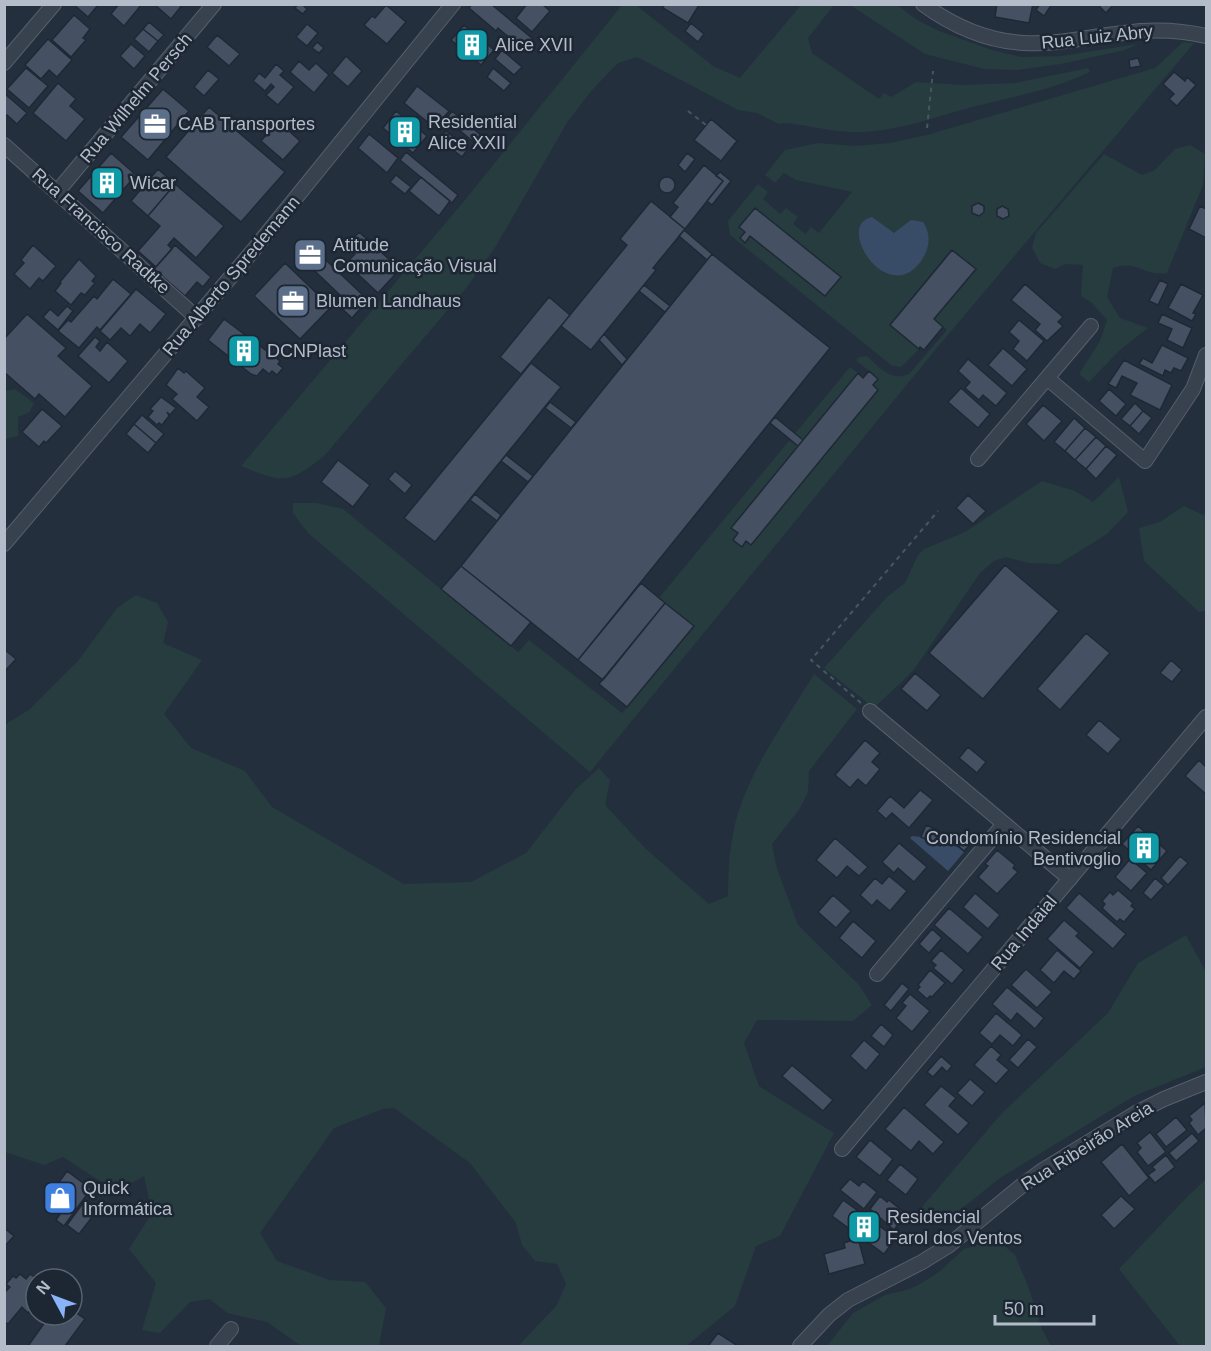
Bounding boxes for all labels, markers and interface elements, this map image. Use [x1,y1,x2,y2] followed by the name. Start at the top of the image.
[1040,21,1154,53] street label: Rua Luiz Abry
[454,27,490,63] building icon: Alice XVII
[76,29,196,167] street label: Rua Wilhelm Persch
[495,35,573,55] place label: Alice XVII
[137,106,173,142] office icon: CAB Transportes
[428,112,517,153] place label: Residential Alice XXII
[178,114,315,134] place label: CAB Transportes
[387,114,423,150] building icon: Residential Alice XXII
[28,164,174,298] street label: Rua Francisco Radtke
[89,165,125,201] building icon: Wicar
[130,173,176,193] place label: Wicar
[158,192,304,360] street label: Rua Alberto Spredemann
[333,235,497,276] place label: Atitude Comunicação Visual
[292,237,328,273] office icon: Atitude Comunicação Visual
[275,283,311,319] office icon: Blumen Landhaus
[316,291,461,311] place label: Blumen Landhaus
[226,333,262,369] building icon: DCNPlast
[267,341,346,361] place label: DCNPlast
[926,828,1121,869] place label: Condomínio Residencial Bentivoglio
[1126,830,1162,866] building icon: Condomínio Residencial Bentivoglio
[987,892,1061,974] street label: Rua Indaial
[1018,1097,1157,1195] street label: Rua Ribeirão Areia
[83,1178,173,1219] place label: Quick Informática
[42,1180,78,1216] shop icon: Quick Informática
[887,1207,1022,1248] place label: Residencial Farol dos Ventos
[846,1209,882,1245] building icon: Residencial Farol dos Ventos
[24,1267,84,1327] north arrow
[33,1278,53,1297] text: N
[995,1288,1094,1326] scale bar
[1004,1299,1044,1319] text: 50 m

